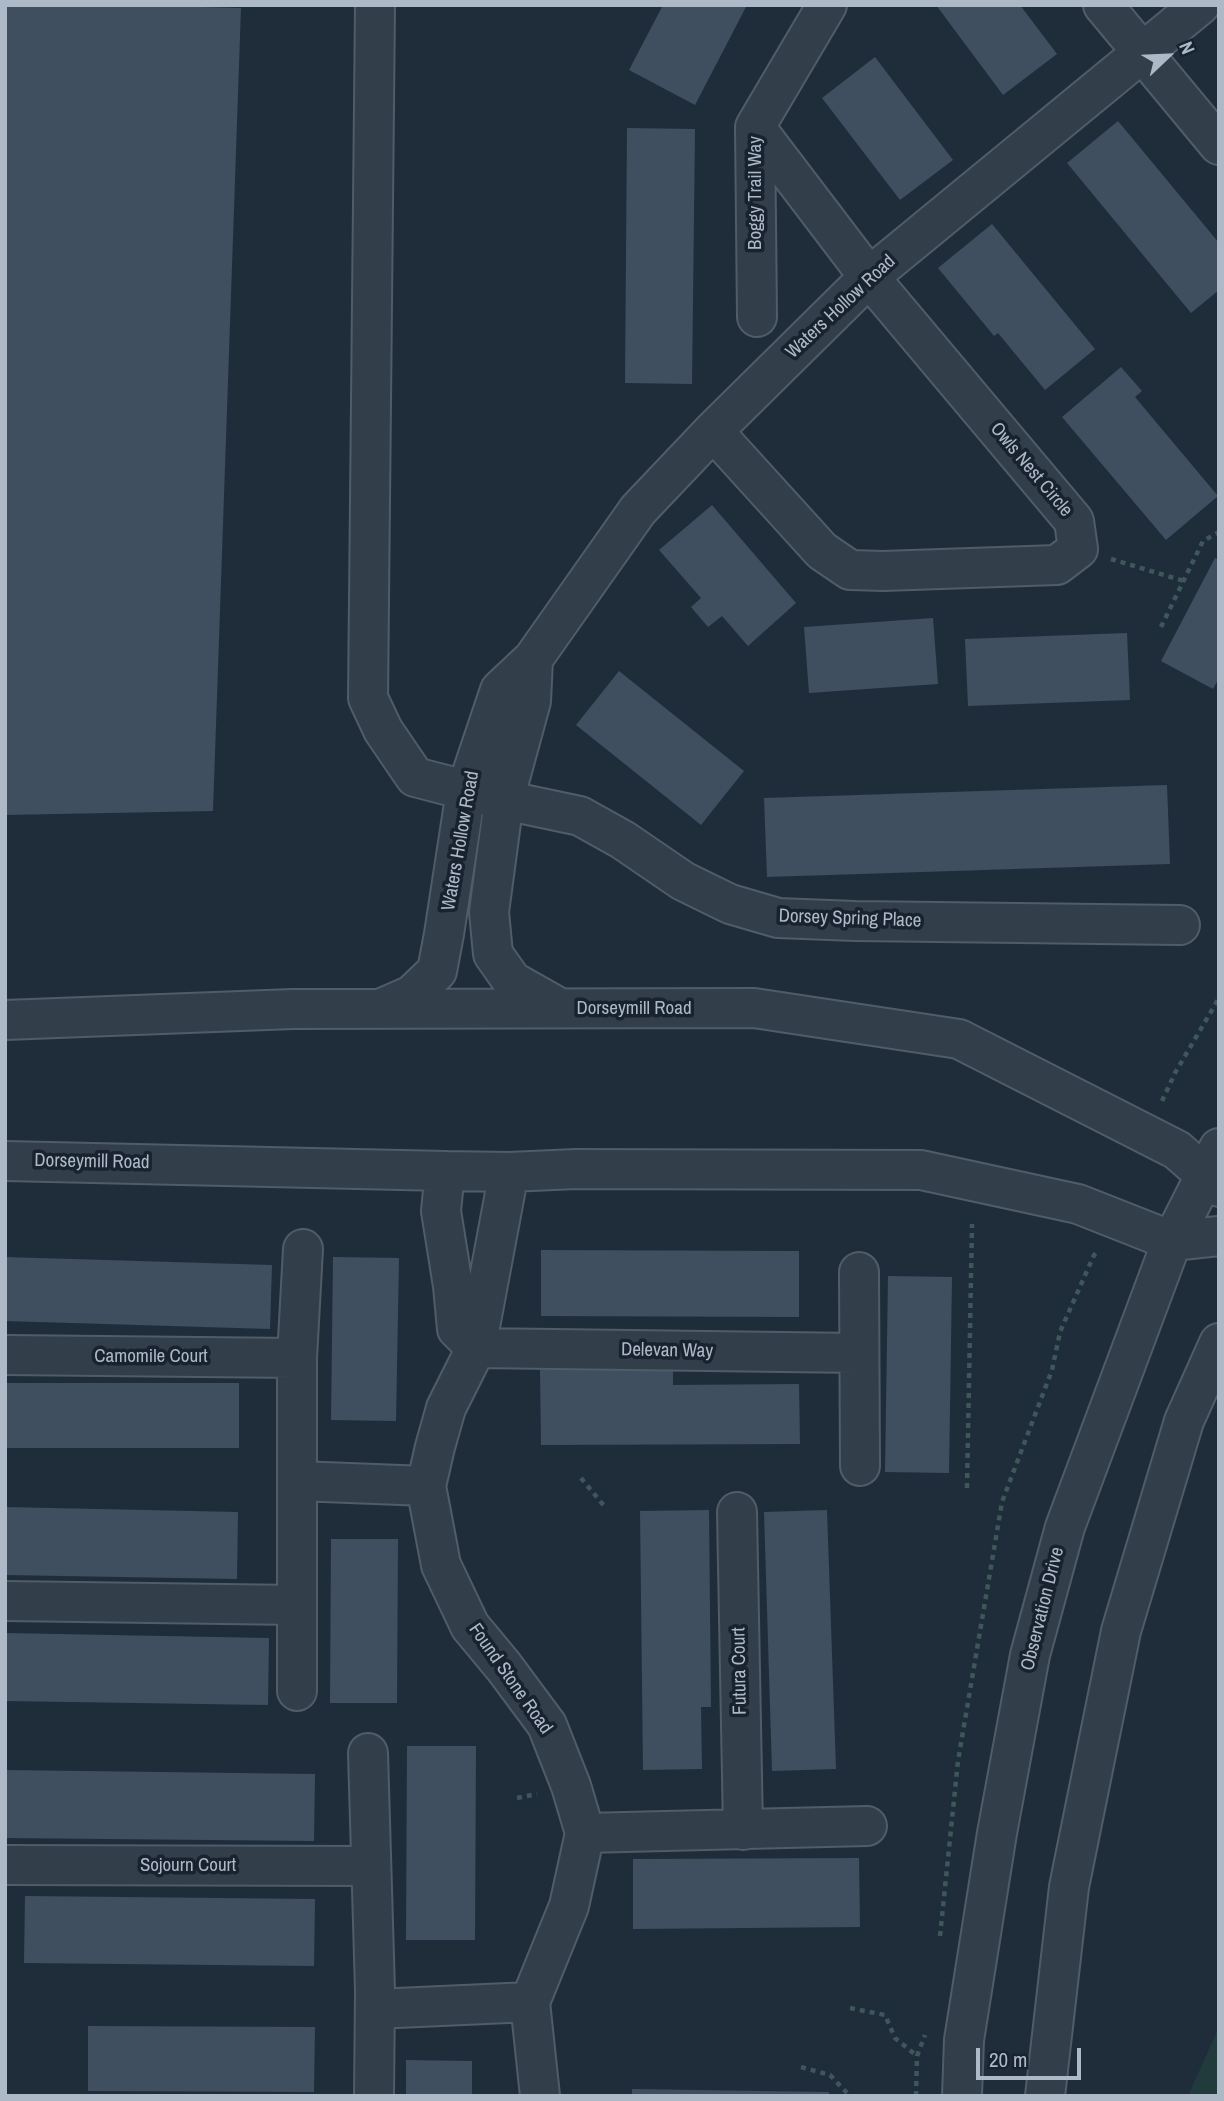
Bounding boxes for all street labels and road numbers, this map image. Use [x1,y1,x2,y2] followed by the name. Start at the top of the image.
[745,136,767,250] street label: Boggy Trail Way
[782,250,900,364] street label: Waters Hollow Road
[985,418,1077,522] street label: Owls Nest Circle
[437,769,485,913] street label: Waters Hollow Road
[778,905,922,933] street label: Dorsey Spring Place
[576,998,692,1020] street label: Dorseymill Road
[34,1150,150,1174] street label: Dorseymill Road
[621,1339,713,1363] street label: Delevan Way
[94,1346,208,1368] street label: Camomile Court
[1017,1545,1069,1673] street label: Observation Drive
[463,1619,557,1739] street label: Found Stone Road
[728,1627,752,1715] street label: Futura Court
[140,1855,236,1877] street label: Sojourn Court

